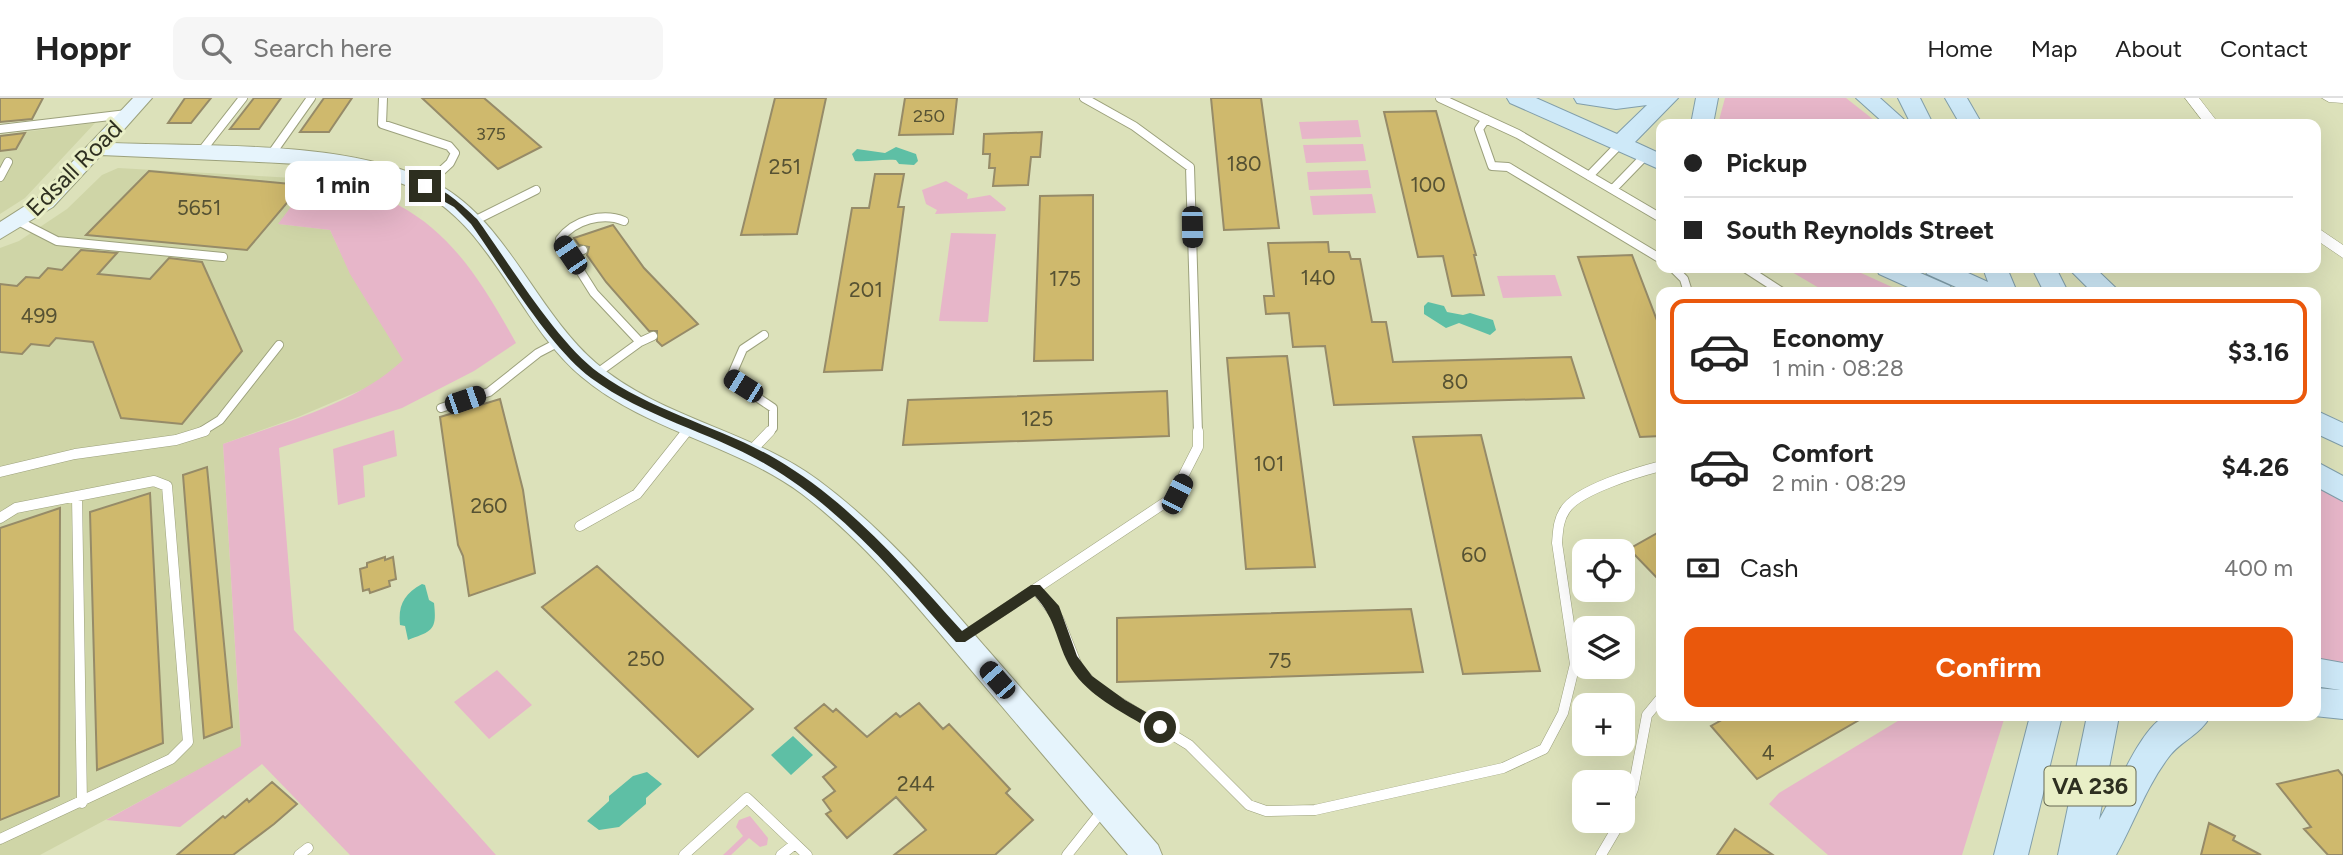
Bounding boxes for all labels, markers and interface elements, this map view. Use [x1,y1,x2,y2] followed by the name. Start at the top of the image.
[173,17,663,80] search box
[35,29,131,68] text: Hoppr
[197,29,235,67] icon: search
[253,32,392,64] text: Search here
[1927,34,1993,63] text: Home
[2031,34,2077,63] text: Map
[2115,34,2182,63] text: About
[2220,34,2308,63] text: Contact
[913,105,945,127] house number: 250
[20,114,128,222] street label: Edsall Road
[476,123,506,145] house number: 375
[1726,147,1807,179] text: Pickup
[1226,151,1262,176] house number: 180
[769,154,801,179] house number: 251
[285,162,400,210] callout: 1 min
[409,170,441,202] route end
[316,171,370,199] text: 1 min
[1410,172,1446,197] house number: 100
[177,195,221,220] house number: 5651
[1182,206,1203,248] car
[1726,214,1994,246] text: South Reynolds Street
[550,232,591,278] car
[1300,265,1336,290] house number: 140
[1049,266,1081,291] house number: 175
[849,277,883,302] house number: 201
[21,303,57,328] house number: 499
[1688,320,1751,383] icon: car
[1772,322,1884,354] text: Economy
[2228,336,2289,368] text: $3.16
[1772,354,1904,382] text: 1 min · 08:28
[720,366,767,406] car
[1442,369,1468,394] house number: 80
[442,383,489,417] car
[1021,406,1053,431] house number: 125
[1688,435,1751,498] icon: car
[1772,437,1874,469] text: Comfort
[1254,451,1284,476] house number: 101
[2222,451,2289,483] text: $4.26
[1772,469,1906,497] text: 2 min · 08:29
[1159,471,1196,517] car
[470,493,508,518] house number: 260
[1572,539,1635,833] map controls
[1572,539,1635,602] button: locate
[1461,542,1487,567] house number: 60
[1684,549,1722,587] icon: cash
[1740,552,1799,584] text: Cash
[2224,554,2293,582] text: 400 m
[1572,616,1635,679] button: layers
[1684,627,2293,707] button: Confirm
[627,646,665,671] house number: 250
[1268,648,1292,673] house number: 75
[976,657,1019,703] car
[1572,693,1635,756] button: +
[1144,711,1176,743] route start
[1761,740,1775,765] house number: 4
[2044,766,2136,806] road number: VA 236
[1572,770,1635,833] button: −
[897,771,935,796] house number: 244

